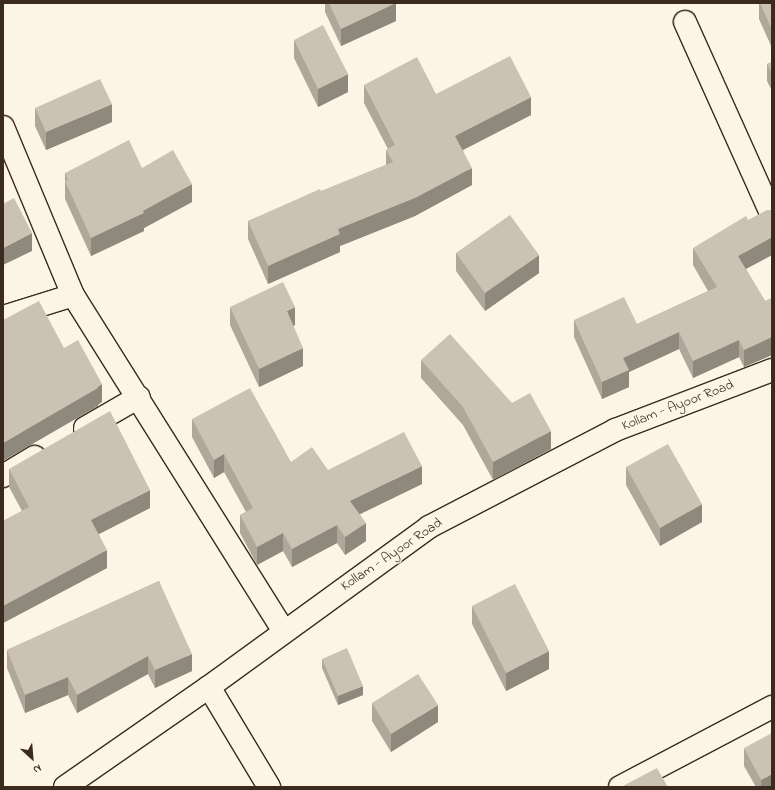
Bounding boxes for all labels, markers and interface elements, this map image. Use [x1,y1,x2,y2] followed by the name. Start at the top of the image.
[620,377,736,435] street label: Kollam - Ayoor Road
[338,515,446,595] street label: Kollam - Ayoor Road
[12,738,52,778] north arrow
[30,760,44,778] text: N

